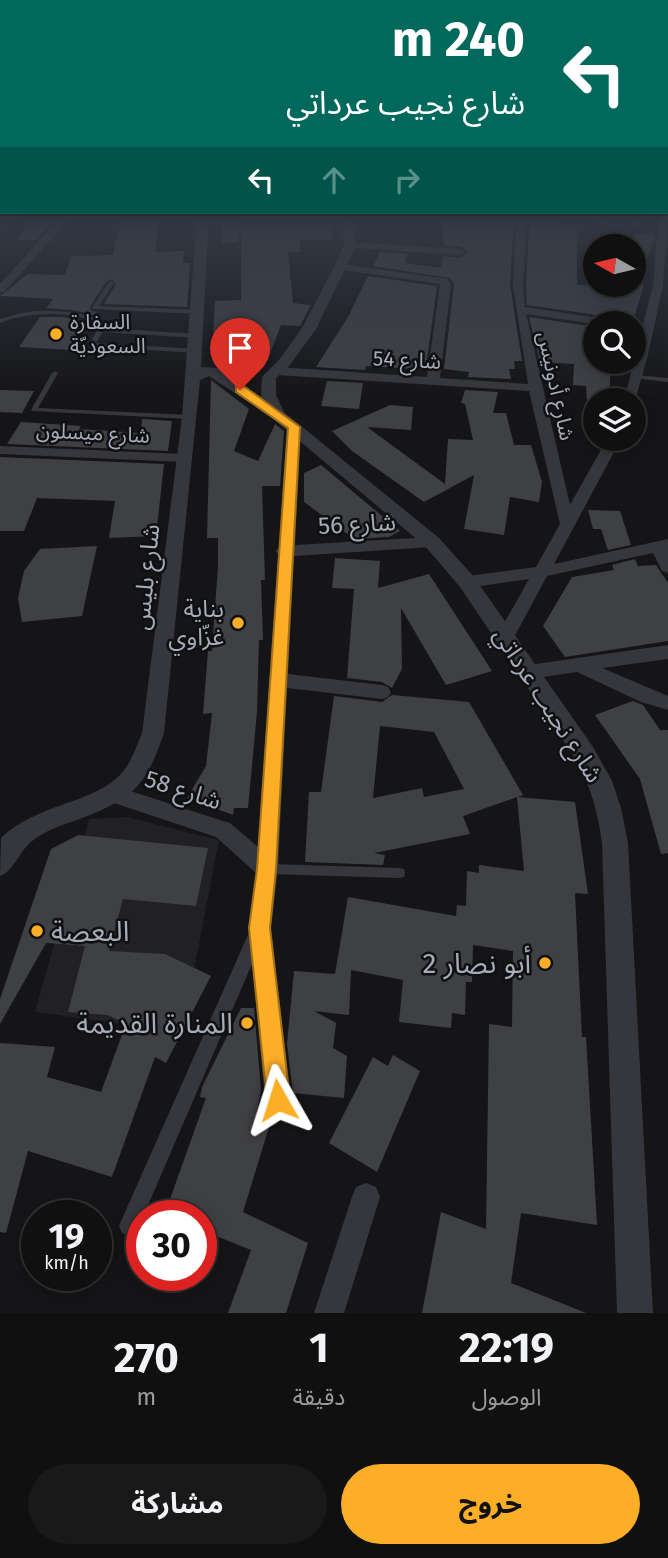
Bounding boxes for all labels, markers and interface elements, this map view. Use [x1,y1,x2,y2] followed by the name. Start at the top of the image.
[392,10,525,69] text: 240 m
[549,28,640,119] icon: left
[286,84,525,122] text: شارع نجيب عرداتي
[242,161,280,199] icon: left
[315,161,353,199] icon: ahead
[388,161,426,199] icon: right
[583,234,646,298] north arrow
[583,234,646,451] map controls
[70,309,146,359] place label: السفارة السعوديّة
[583,311,646,374] button: search
[210,318,270,390] pin
[48,326,64,342] marker: السفارة السعوديّة
[221,329,259,367] icon: arrive
[530,329,580,443] street label: شارع أدونيس
[372,345,442,377] street label: شارع 54
[583,388,646,451] button: layers
[35,417,151,451] street label: شارع ميسلون
[317,508,397,543] street label: شارع 56
[127,523,168,632] street label: شارع بليس
[168,595,224,656] place label: بناية غزّاوي
[230,615,246,631] marker: بناية غزّاوي
[484,622,609,790] street label: شارع نجيب عرداتي
[140,765,225,818] street label: شارع 58
[51,915,129,948] place label: البعصة
[29,923,45,939] marker: البعصة
[422,945,531,980] place label: أبو نصار 2
[537,955,553,971] marker: أبو نصار 2
[76,1007,233,1040] place label: المنارة القديمة
[239,1015,255,1031] marker: المنارة القديمة
[241,1063,315,1137] position arrow
[126,1200,217,1291] speed limit sign: 30
[49,1215,84,1257] text: 19
[44,1252,89,1274] text: km/h
[309,1323,329,1373] text: 1
[459,1323,554,1373] text: 22:19
[114,1333,179,1383] text: 270
[137,1383,156,1411] text: m
[293,1383,345,1411] text: دقيقة
[472,1383,542,1411] text: الوصول
[28,1464,327,1544] button: مشاركة
[341,1464,640,1544] button: خروج

